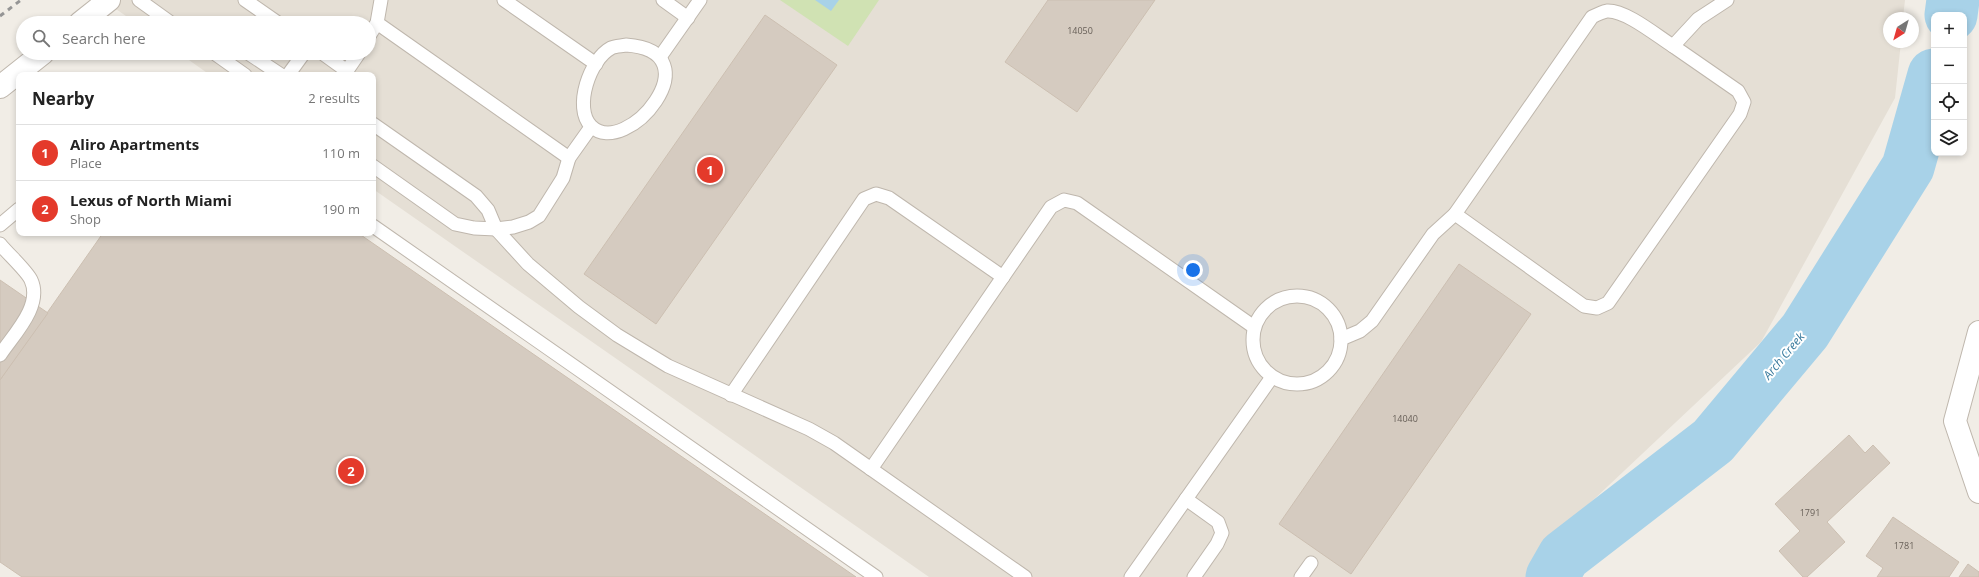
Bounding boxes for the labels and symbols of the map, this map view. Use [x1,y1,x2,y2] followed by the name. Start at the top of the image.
[1883,12,1919,48] north arrow
[1067,24,1093,37] house number: 14050
[697,155,723,185] pin: 1
[1183,260,1203,280] your location
[1758,328,1809,384] water label: Arch Creek
[1392,412,1418,425] house number: 14040
[338,456,364,486] pin: 2
[1800,506,1820,519] house number: 1791
[1894,539,1914,552] house number: 1781

